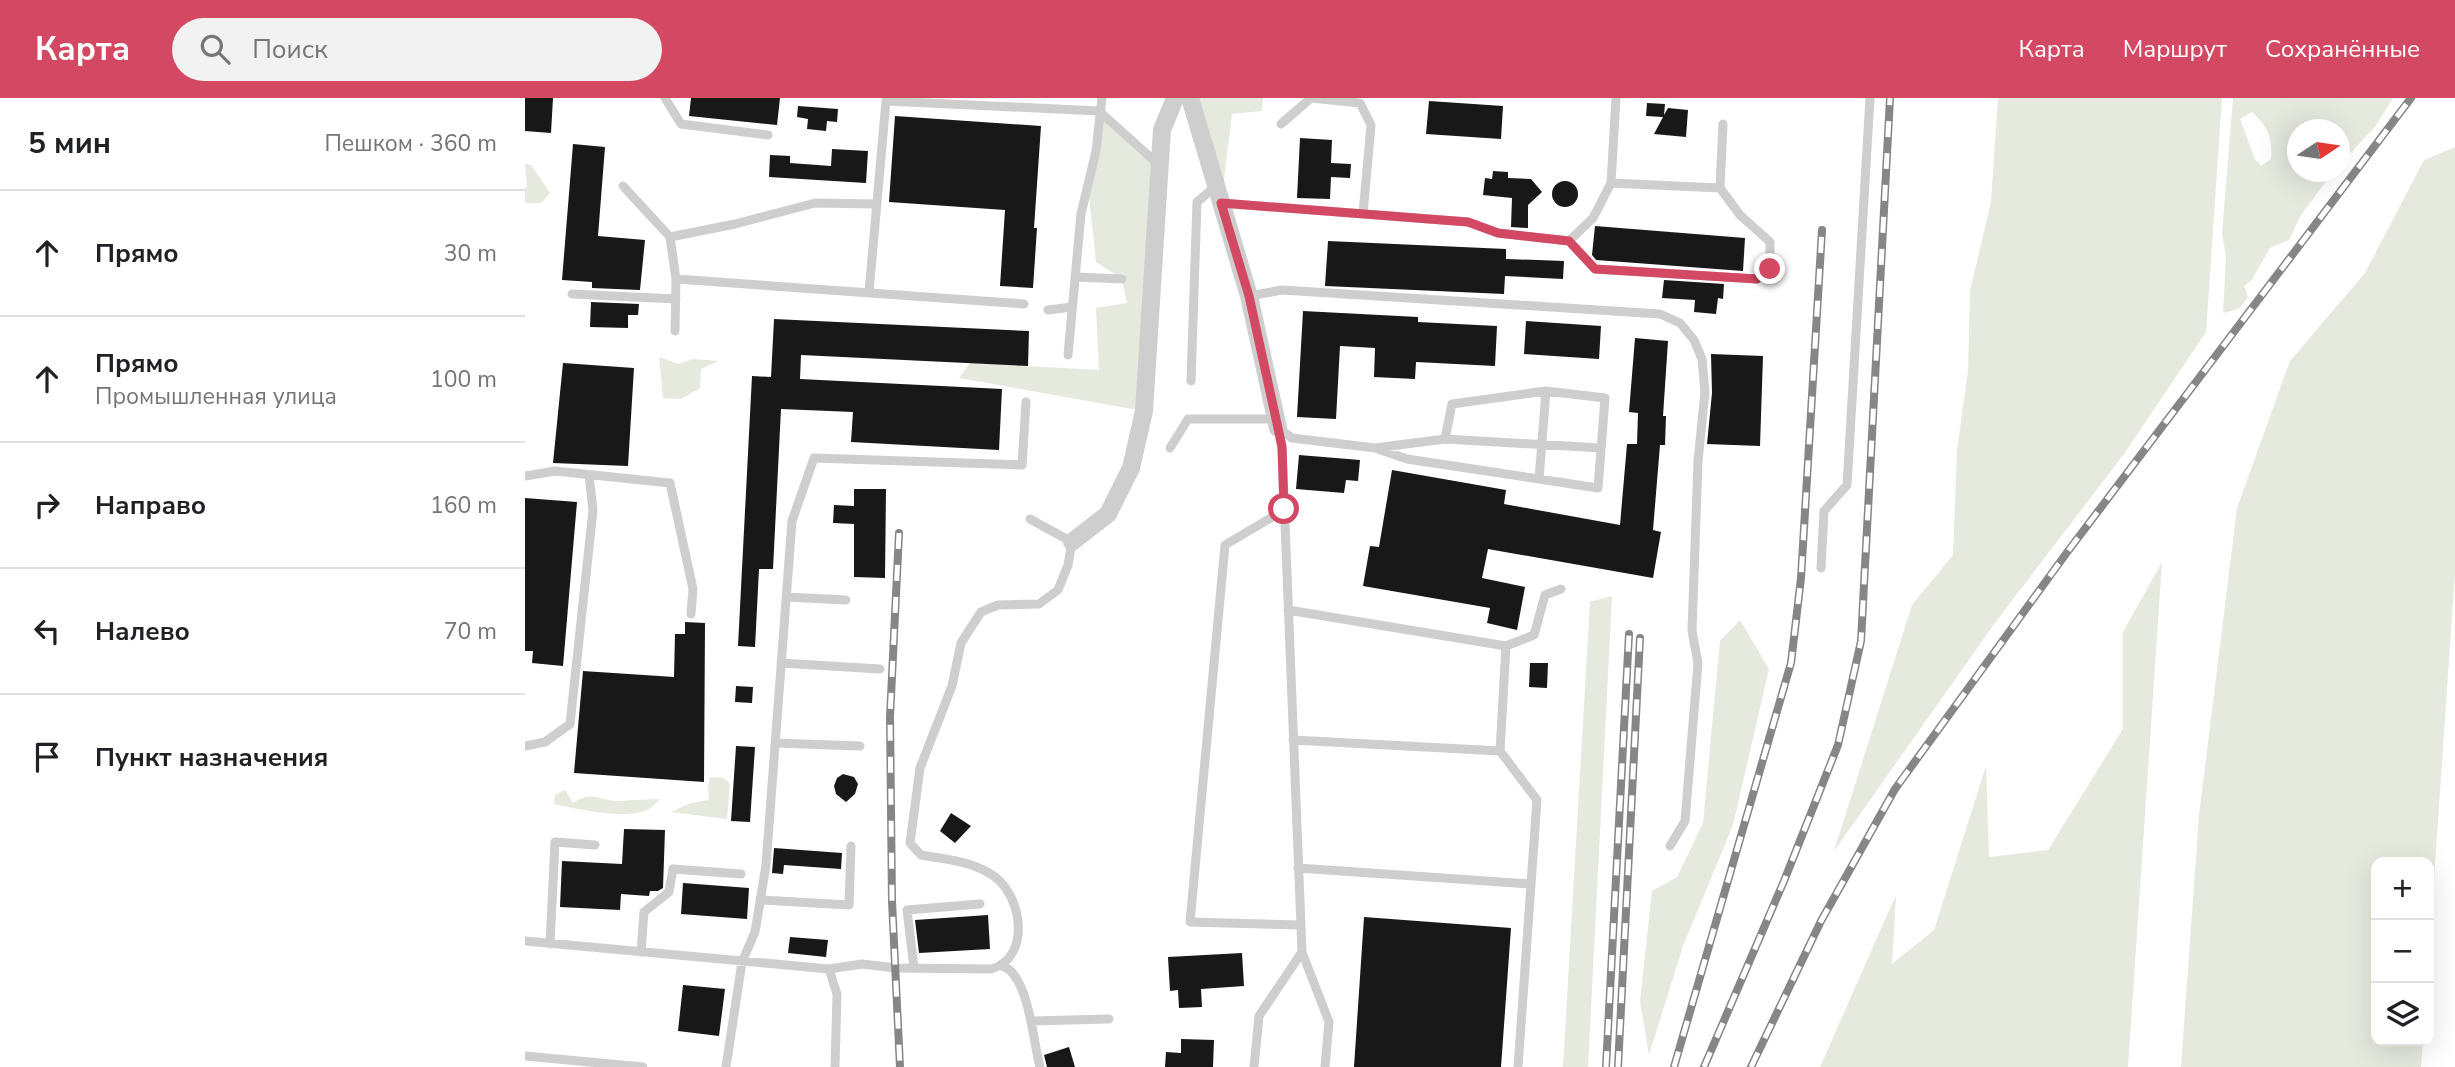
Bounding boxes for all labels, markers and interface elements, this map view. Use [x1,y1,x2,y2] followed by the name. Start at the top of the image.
[172,18,662,81] search box
[35,27,130,72] text: Карта
[196,30,234,68] icon: search
[252,32,328,67] text: Поиск
[2019,33,2085,65] text: Карта
[2123,33,2227,65] text: Маршрут
[2265,33,2420,65] text: Сохранённые
[2287,119,2350,182] north arrow
[28,123,111,164] text: 5 мин
[324,128,497,159] text: Пешком · 360 m
[28,234,66,272] icon: ahead
[95,236,179,271] text: Прямо
[444,238,497,269] text: 30 m
[1754,253,1785,284] route end
[95,346,179,381] text: Прямо
[28,360,66,398] icon: ahead
[430,364,497,395] text: 100 m
[95,381,337,412] text: Промышленная улица
[28,486,66,524] icon: right
[95,488,206,523] text: Направо
[430,490,497,521] text: 160 m
[1268,493,1299,524] route start
[28,612,66,650] icon: left
[95,614,190,649] text: Налево
[444,616,497,647] text: 70 m
[28,738,66,776] icon: arrive
[95,740,328,775] text: Пункт назначения
[2371,857,2434,1046] map controls
[2371,857,2434,920] button: +
[2371,920,2434,983] button: −
[2371,983,2434,1046] button: layers

